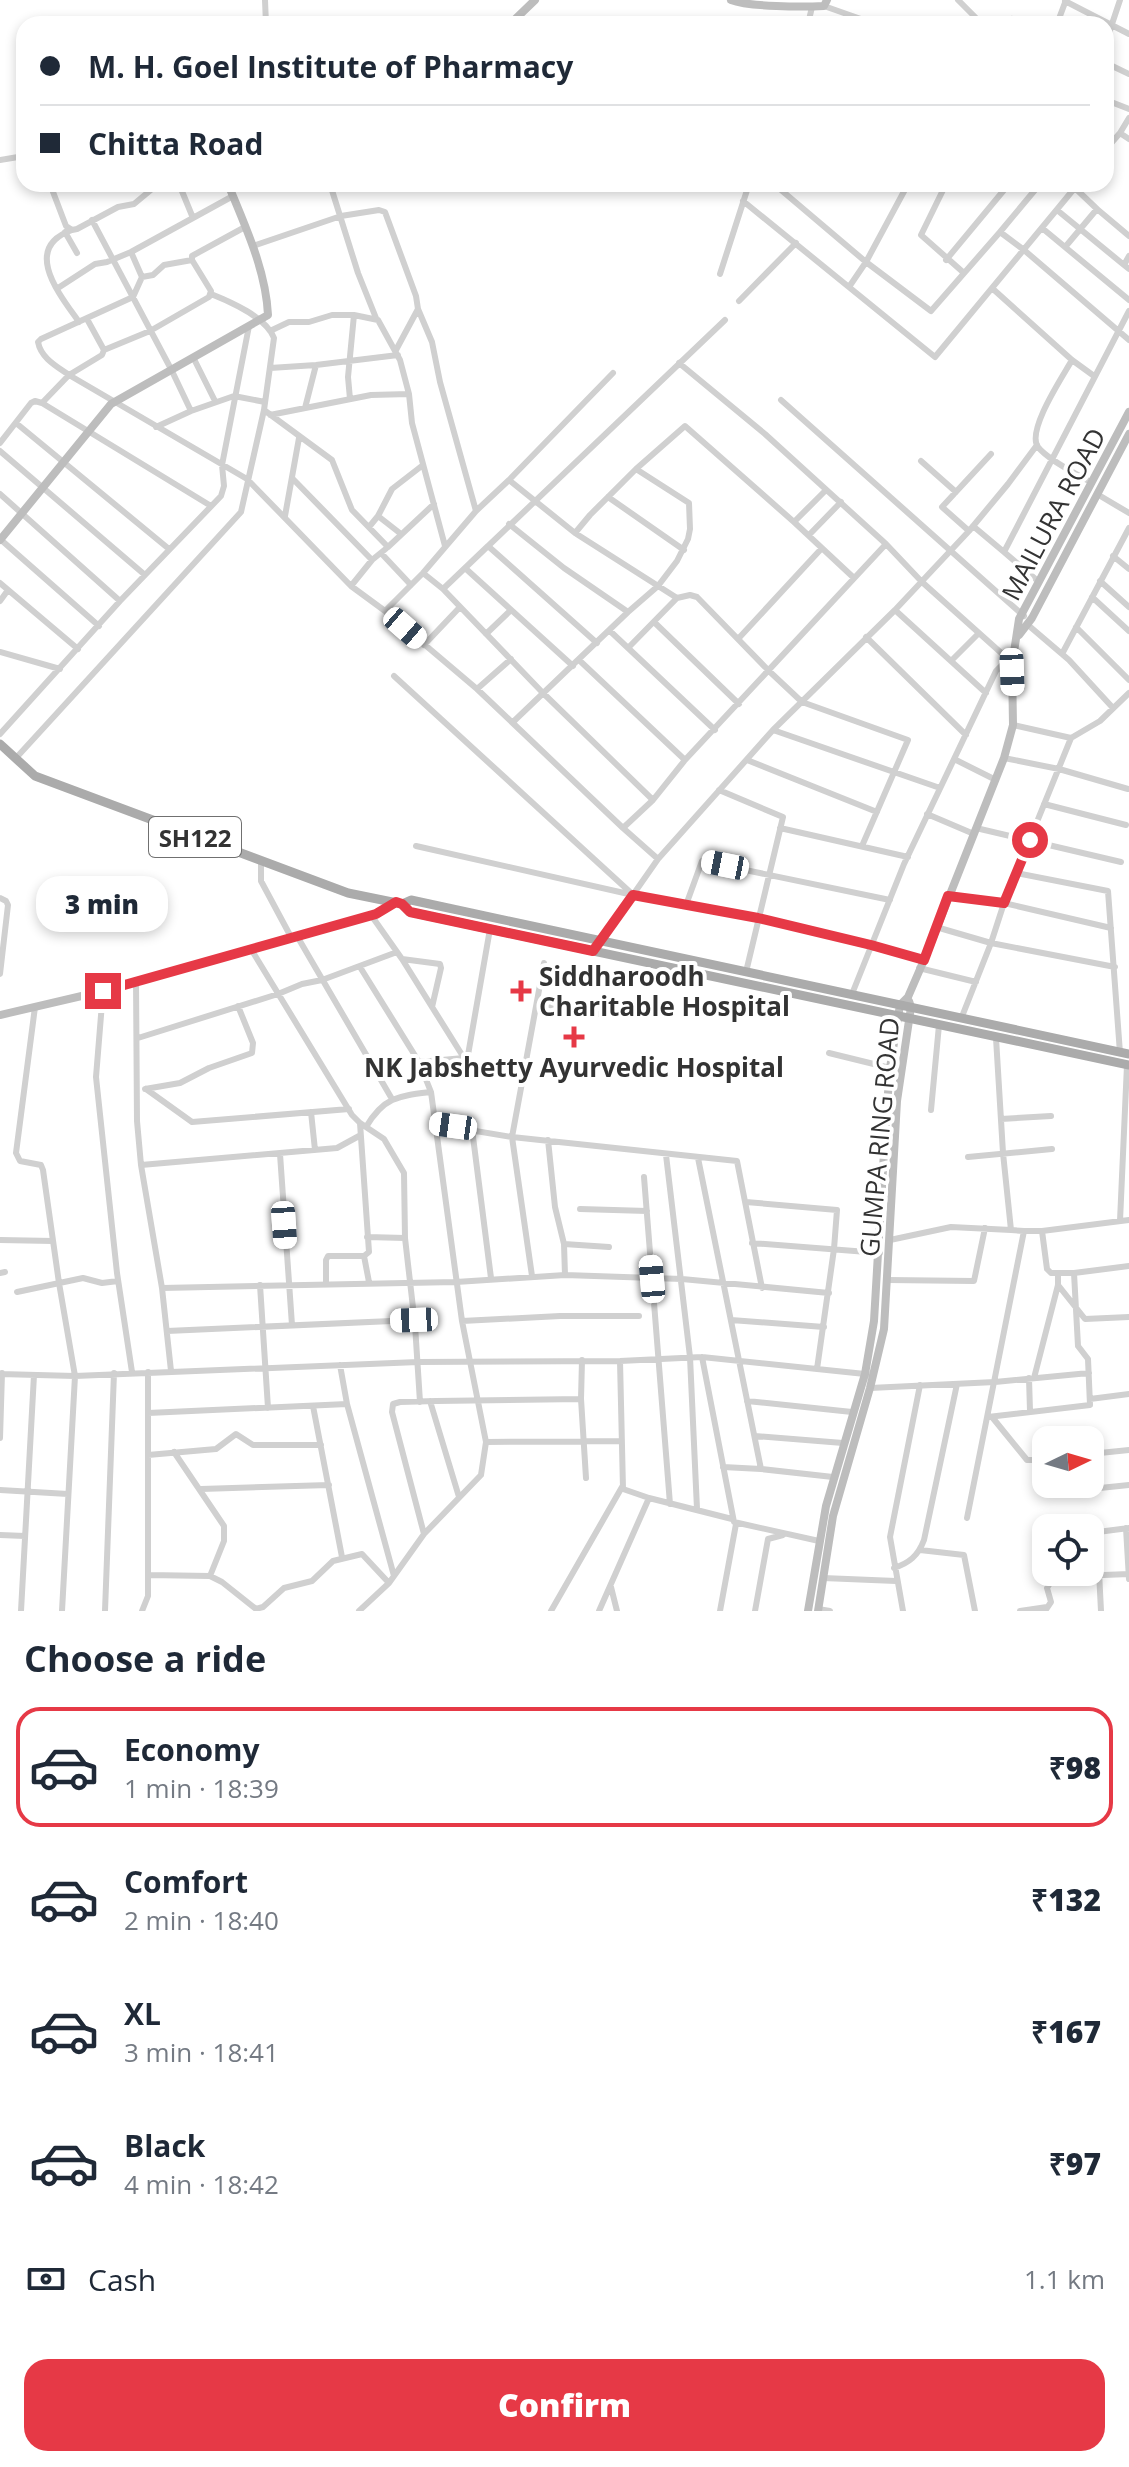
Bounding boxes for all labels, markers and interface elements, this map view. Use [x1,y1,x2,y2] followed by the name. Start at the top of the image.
[88,46,573,87] text: M. H. Goel Institute of Pharmacy
[88,123,263,164] text: Chitta Road
[992,421,1114,607] street label: MAILURA ROAD
[379,603,431,653] car
[999,648,1025,696] car
[149,817,241,857] road number: SH122
[1012,822,1048,858] route start
[699,849,751,881] car
[37,875,169,931] callout: 3 min
[65,886,139,922] text: 3 min
[539,958,790,1024] place label: Siddharoodh Charitable Hospital
[85,973,121,1009] route end
[510,980,532,1002] marker: Siddharoodh Charitable Hospital
[851,1016,907,1258] street label: GUMPA RING ROAD
[563,1026,585,1048] marker: NK Jabshetty Ayurvedic Hospital
[364,1049,784,1085] place label: NK Jabshetty Ayurvedic Hospital
[428,1111,478,1141] car
[270,1200,298,1250] car
[638,1254,666,1304] car
[390,1307,438,1333] car
[1032,1426,1104,1498] north arrow
[1032,1426,1104,1586] map controls
[1032,1514,1104,1586] button: locate
[24,1634,266,1683] text: Choose a ride
[124,1729,260,1770] text: Economy
[28,1731,100,1803] icon: car
[1049,1747,1101,1788] text: ₹98
[124,1770,279,1806] text: 1 min · 18:39
[124,1861,248,1902] text: Comfort
[28,1863,100,1935] icon: car
[1031,1879,1101,1920] text: ₹132
[124,1902,279,1938] text: 2 min · 18:40
[124,1993,161,2034] text: XL
[28,1995,100,2067] icon: car
[1031,2011,1101,2052] text: ₹167
[124,2034,279,2070] text: 3 min · 18:41
[124,2125,205,2166] text: Black
[28,2127,100,2199] icon: car
[1049,2143,1101,2184] text: ₹97
[124,2166,279,2202] text: 4 min · 18:42
[24,2257,68,2301] icon: cash
[88,2259,156,2300] text: Cash
[1024,2261,1105,2297] text: 1.1 km
[24,2359,1105,2451] button: Confirm

